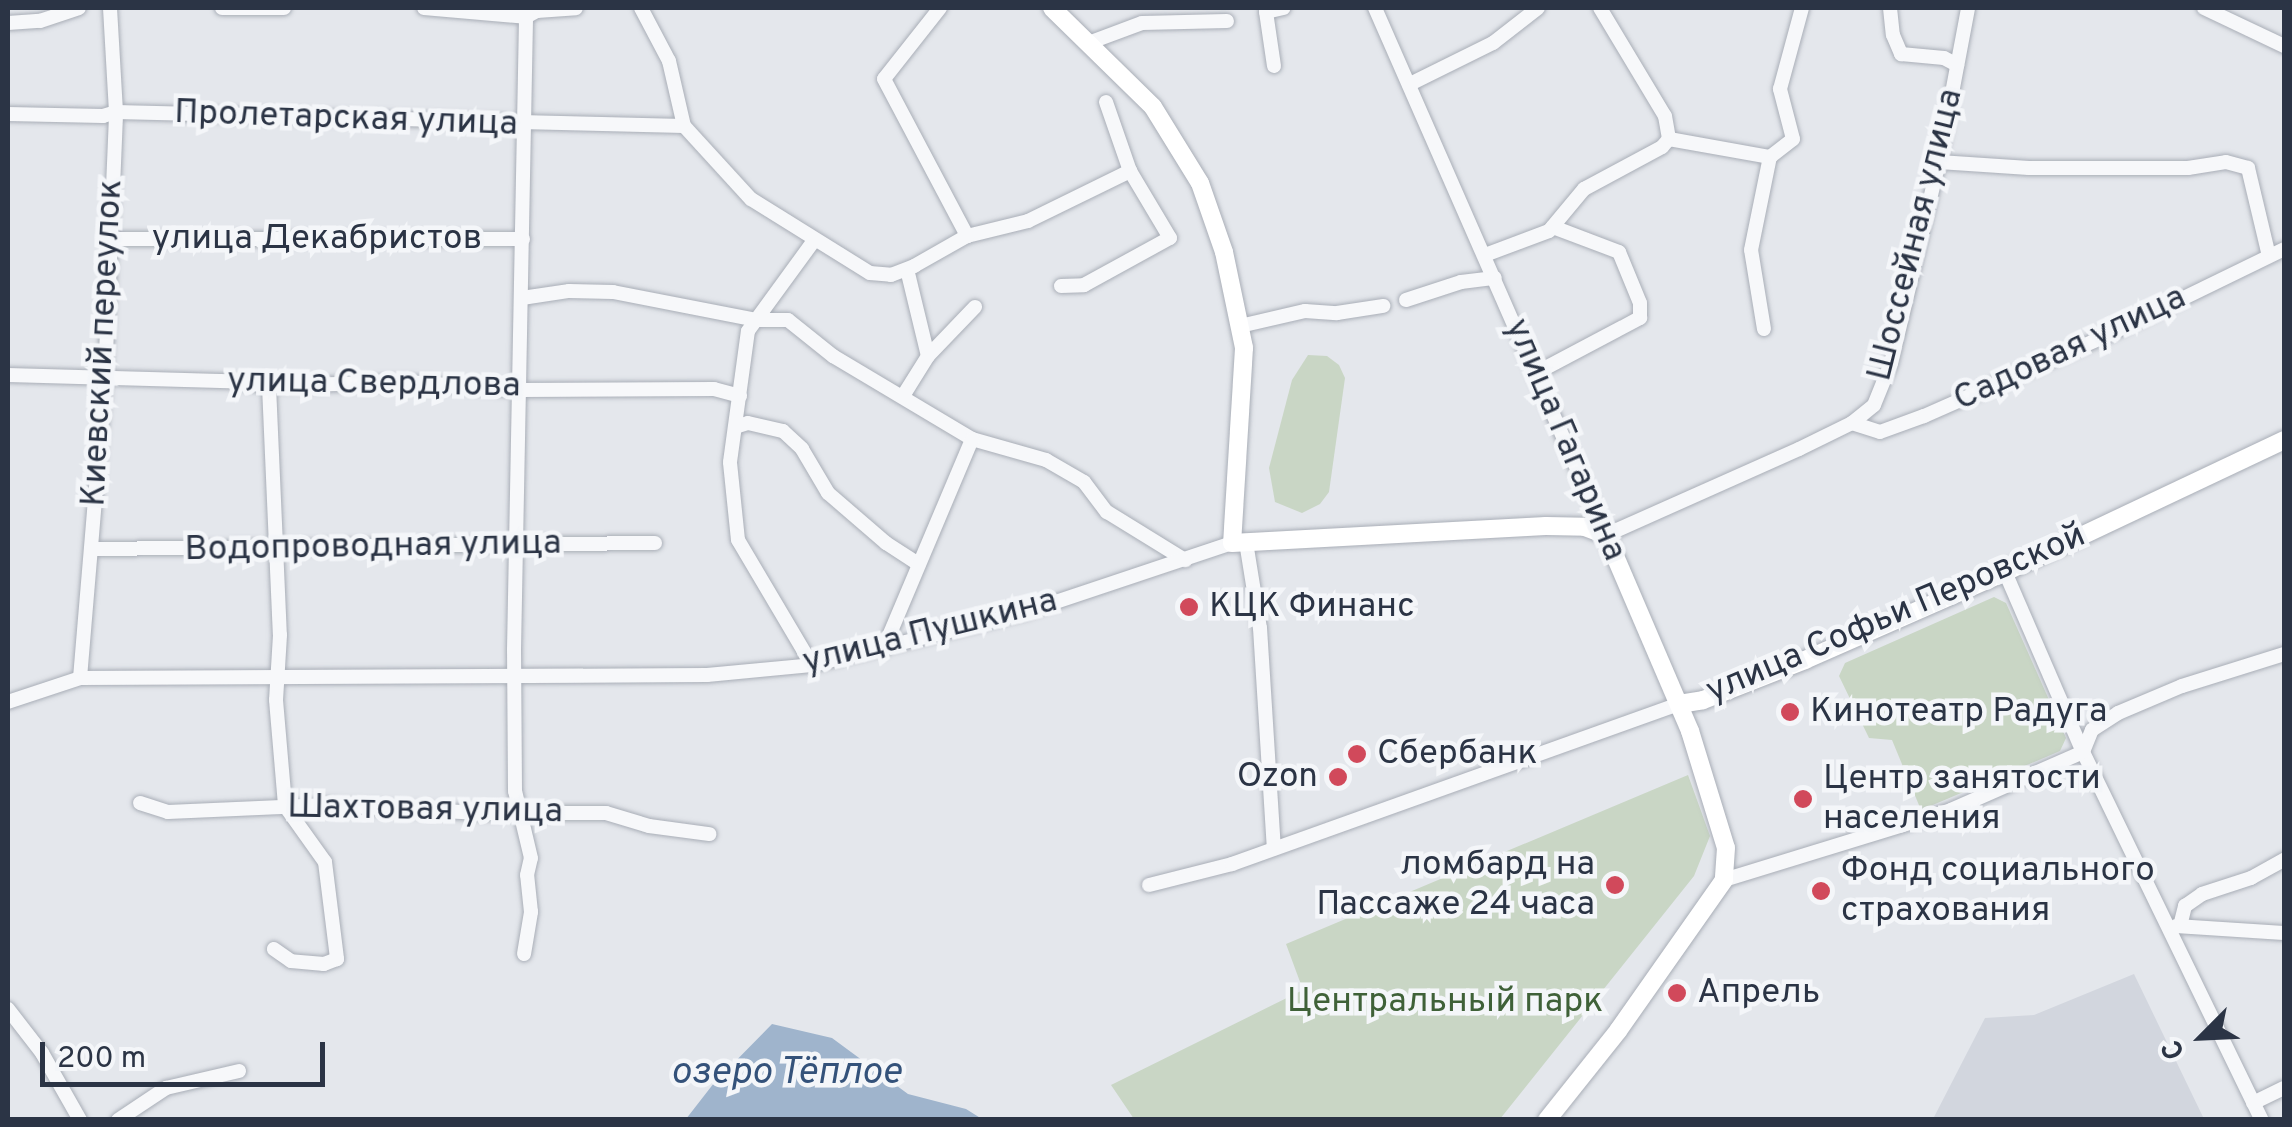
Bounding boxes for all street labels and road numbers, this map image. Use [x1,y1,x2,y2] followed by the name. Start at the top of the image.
[1859,85,1973,385] street label: Шоссейная улица
[174,92,518,146] street label: Пролетарская улица
[73,178,133,508] street label: Киевский переулок
[152,218,482,260] street label: улица Декабристов
[1947,277,2193,421] street label: Садовая улица
[1495,313,1635,567] street label: улица Гагарина
[227,360,521,408] street label: улица Свердлова
[1700,515,2092,713] street label: улица Софьи Перовской
[184,523,562,571] street label: Водопроводная улица
[799,580,1061,684] street label: улица Пушкина
[287,787,563,833] street label: Шахтовая улица

